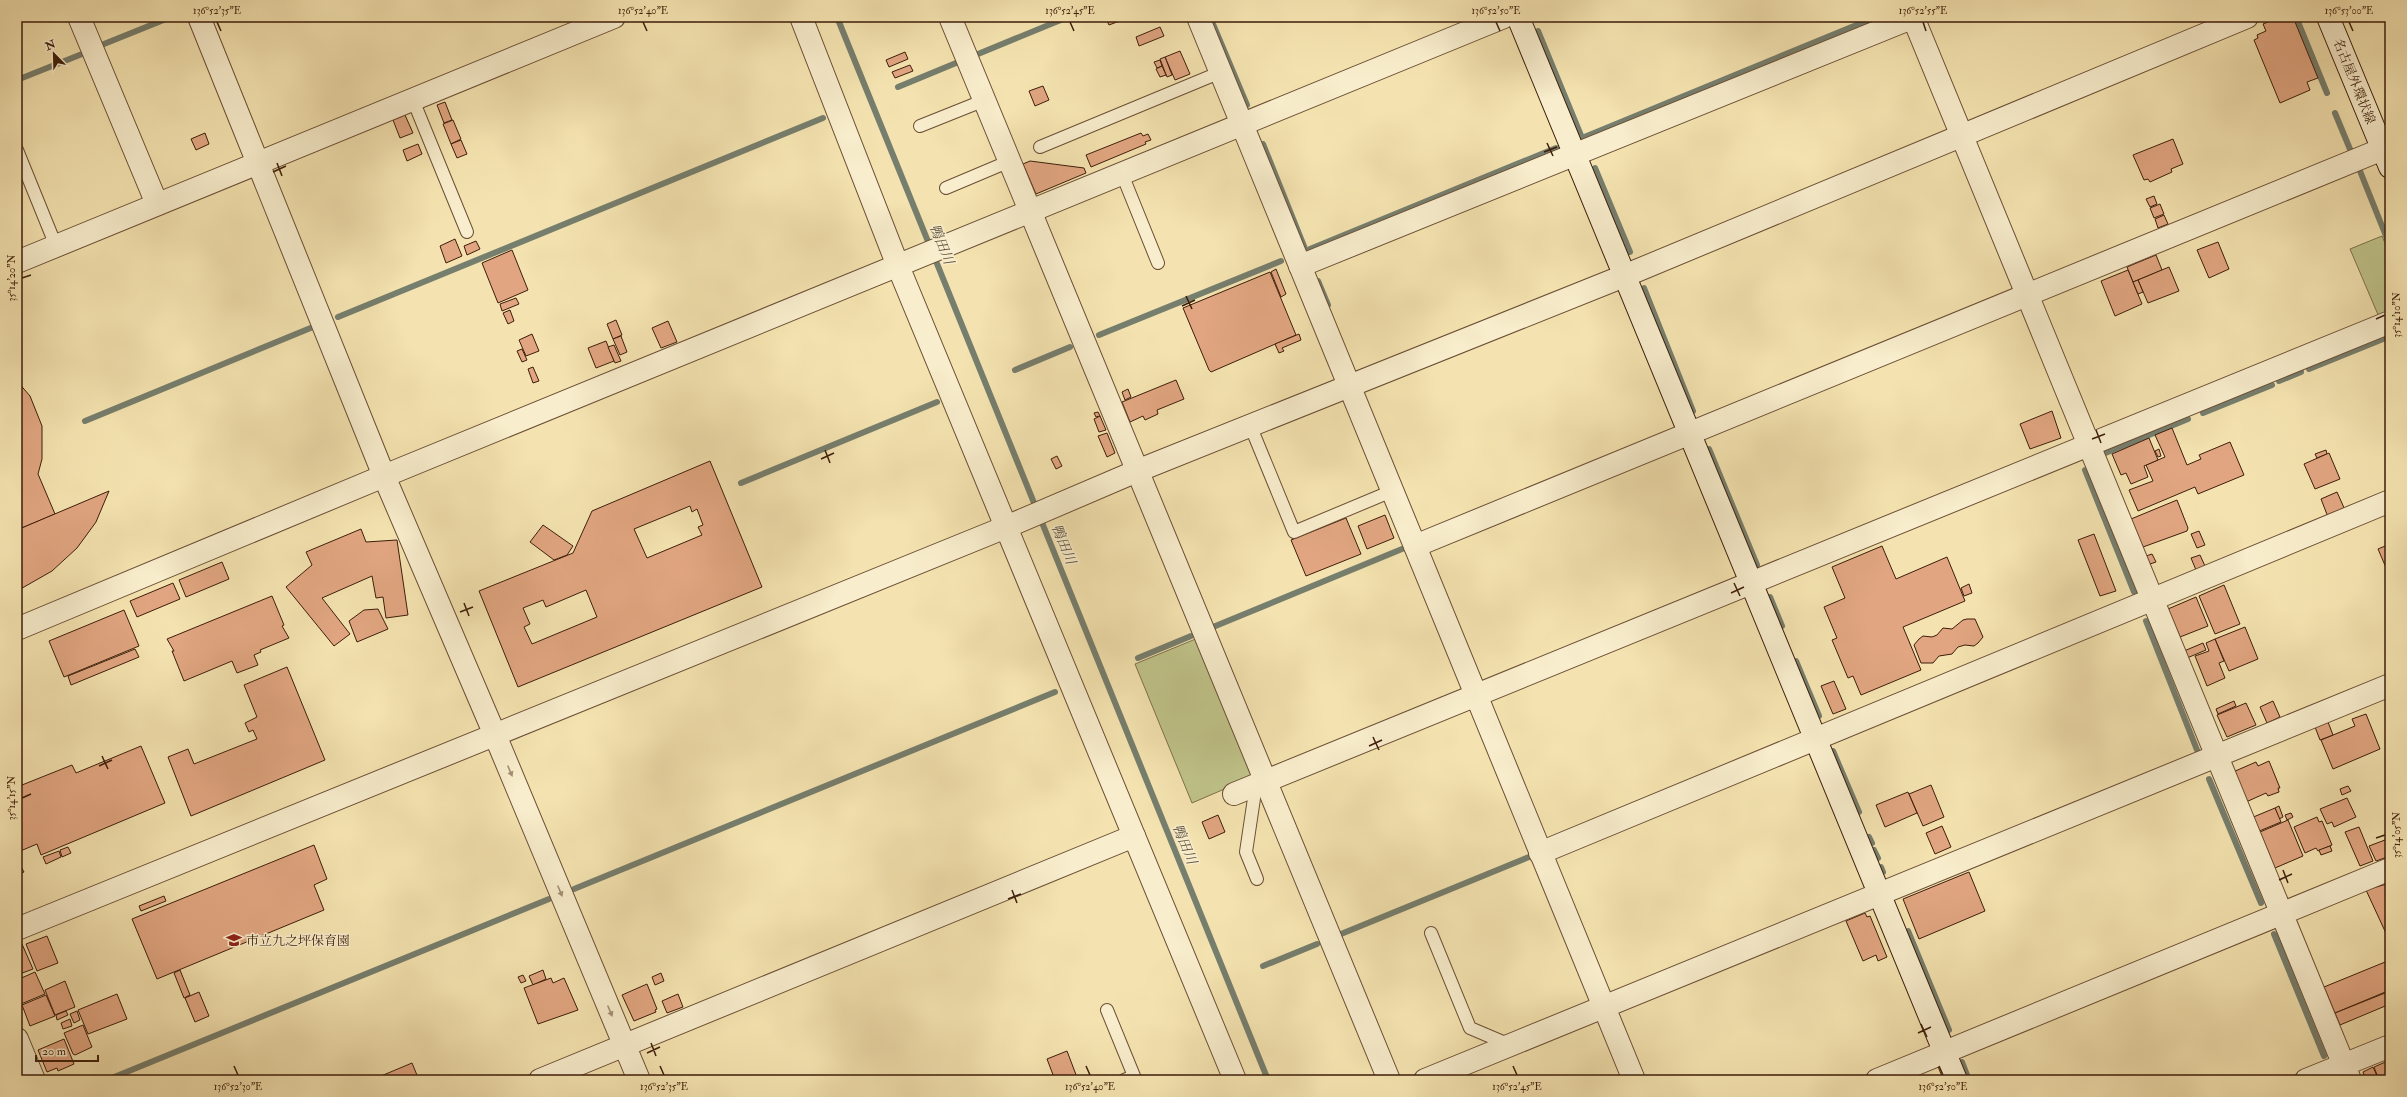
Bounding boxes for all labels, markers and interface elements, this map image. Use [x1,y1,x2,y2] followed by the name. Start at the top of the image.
[193,5,241,17] text: 136°52'35"E
[618,5,668,17] text: 136°52'40"E
[1045,5,1095,17] text: 136°52'45"E
[1472,5,1520,17] text: 136°52'50"E
[1899,5,1947,17] text: 136°52'55"E
[2325,5,2373,17] text: 136°53'00"E
[34,34,74,74] north arrow
[2330,36,2379,127] street label: 名古屋外環状線
[42,37,58,54] text: N
[926,222,958,269] water label: 鴨田川
[6,255,18,301] text: 35°14'20"N
[2391,292,2403,338] text: 35°14'10"N
[1048,522,1080,569] water label: 鴨田川
[507,765,513,777] one-way arrow
[6,776,18,820] text: 35°14'15"N
[2391,812,2403,858] text: 35°14'05"N
[1169,822,1201,869] water label: 鴨田川
[557,885,563,896] one-way arrow
[225,931,243,949] school or university icon: 市立九之坪保育園
[246,933,350,949] place label: 市立九之坪保育園
[608,1005,614,1017] one-way arrow
[36,1037,98,1063] scale bar
[42,1044,67,1059] text: 20 m
[214,1081,262,1093] text: 136°52'30"E
[640,1081,688,1093] text: 136°52'35"E
[1065,1081,1115,1093] text: 136°52'40"E
[1492,1081,1542,1093] text: 136°52'45"E
[1919,1081,1967,1093] text: 136°52'50"E

